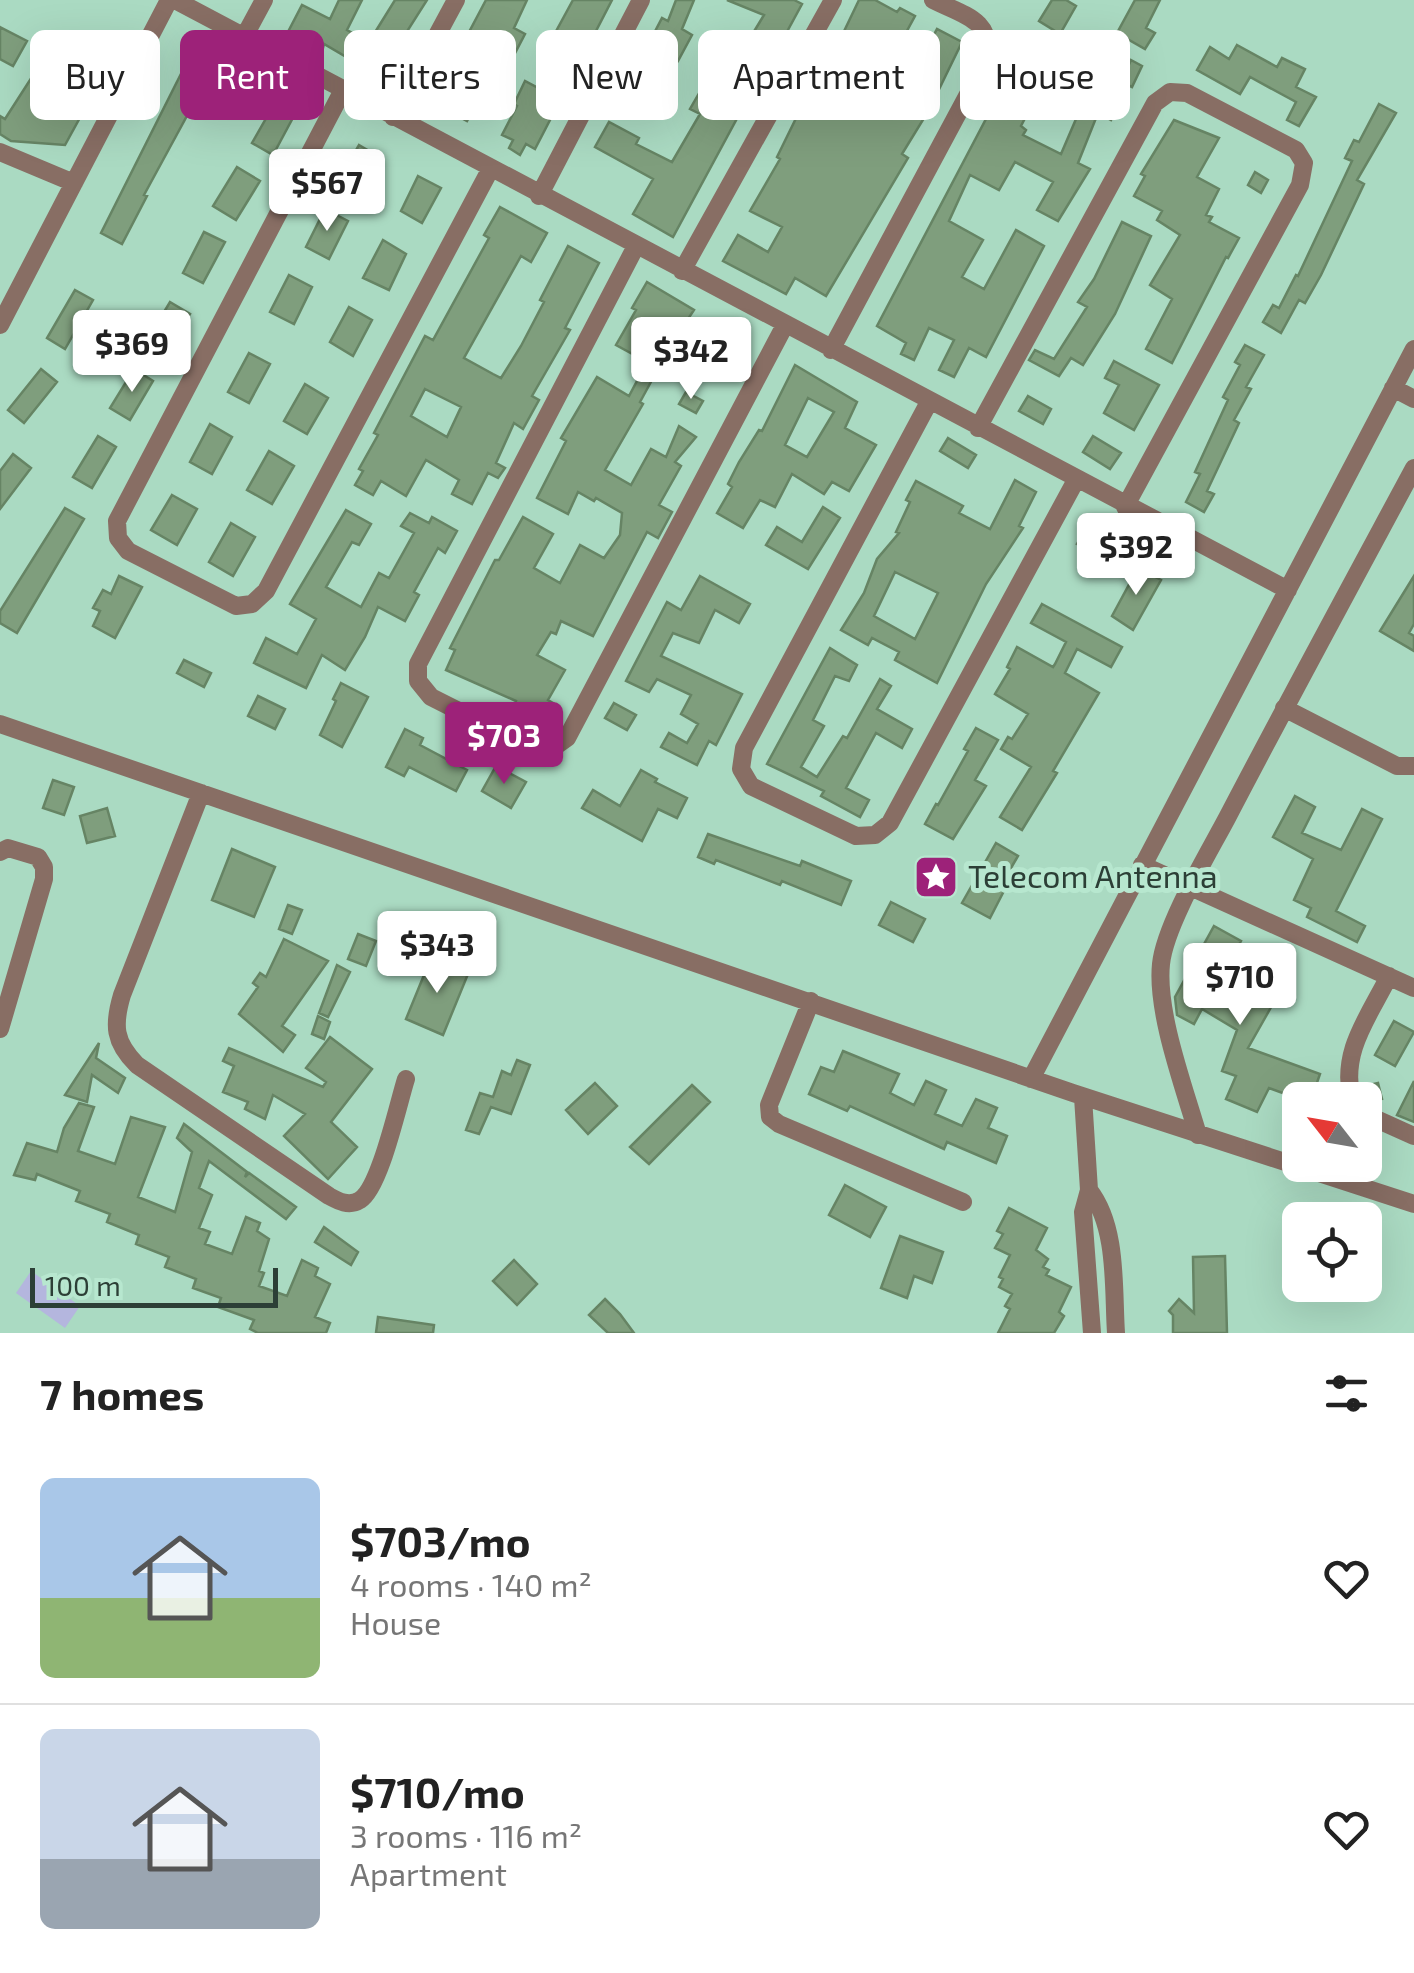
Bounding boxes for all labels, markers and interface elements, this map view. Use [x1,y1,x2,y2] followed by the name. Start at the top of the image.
[30,30,160,120] chip: Buy
[180,30,324,120] chip: Rent
[344,30,516,120] chip: Filters
[536,30,678,120] chip: New
[698,30,940,120] chip: Apartment
[960,30,1130,120] chip: House
[268,149,386,234] pin: $567
[291,162,363,200] text: $567
[73,310,191,395] pin: $369
[632,317,750,402] pin: $342
[95,323,169,361] text: $369
[653,330,729,368] text: $342
[1077,513,1195,598] pin: $392
[1099,526,1173,564] text: $392
[445,702,563,787] pin: $703
[467,715,541,753] text: $703
[913,854,959,900] place icon: Telecom Antenna
[968,856,1217,894] place label: Telecom Antenna
[378,911,496,996] pin: $343
[399,924,475,962] text: $343
[1181,943,1299,1028] pin: $710
[1205,956,1275,994] text: $710
[1282,1082,1382,1182] north arrow
[1282,1082,1382,1302] map controls
[1282,1202,1382,1302] button: locate
[30,1263,278,1308] scale bar
[45,1268,121,1302] text: 100 m
[1319,1366,1374,1421] icon: filters
[40,1368,204,1418] text: 7 homes
[350,1515,531,1565] text: $703/mo
[120,1518,240,1638] icon: home
[1319,1551,1374,1606] icon: heart
[350,1565,592,1603] text: 4 rooms · 140 m²
[350,1603,441,1641] text: House
[350,1766,525,1816] text: $710/mo
[120,1769,240,1889] icon: home
[1319,1802,1374,1857] icon: heart
[350,1816,582,1854] text: 3 rooms · 116 m²
[350,1854,507,1892] text: Apartment

